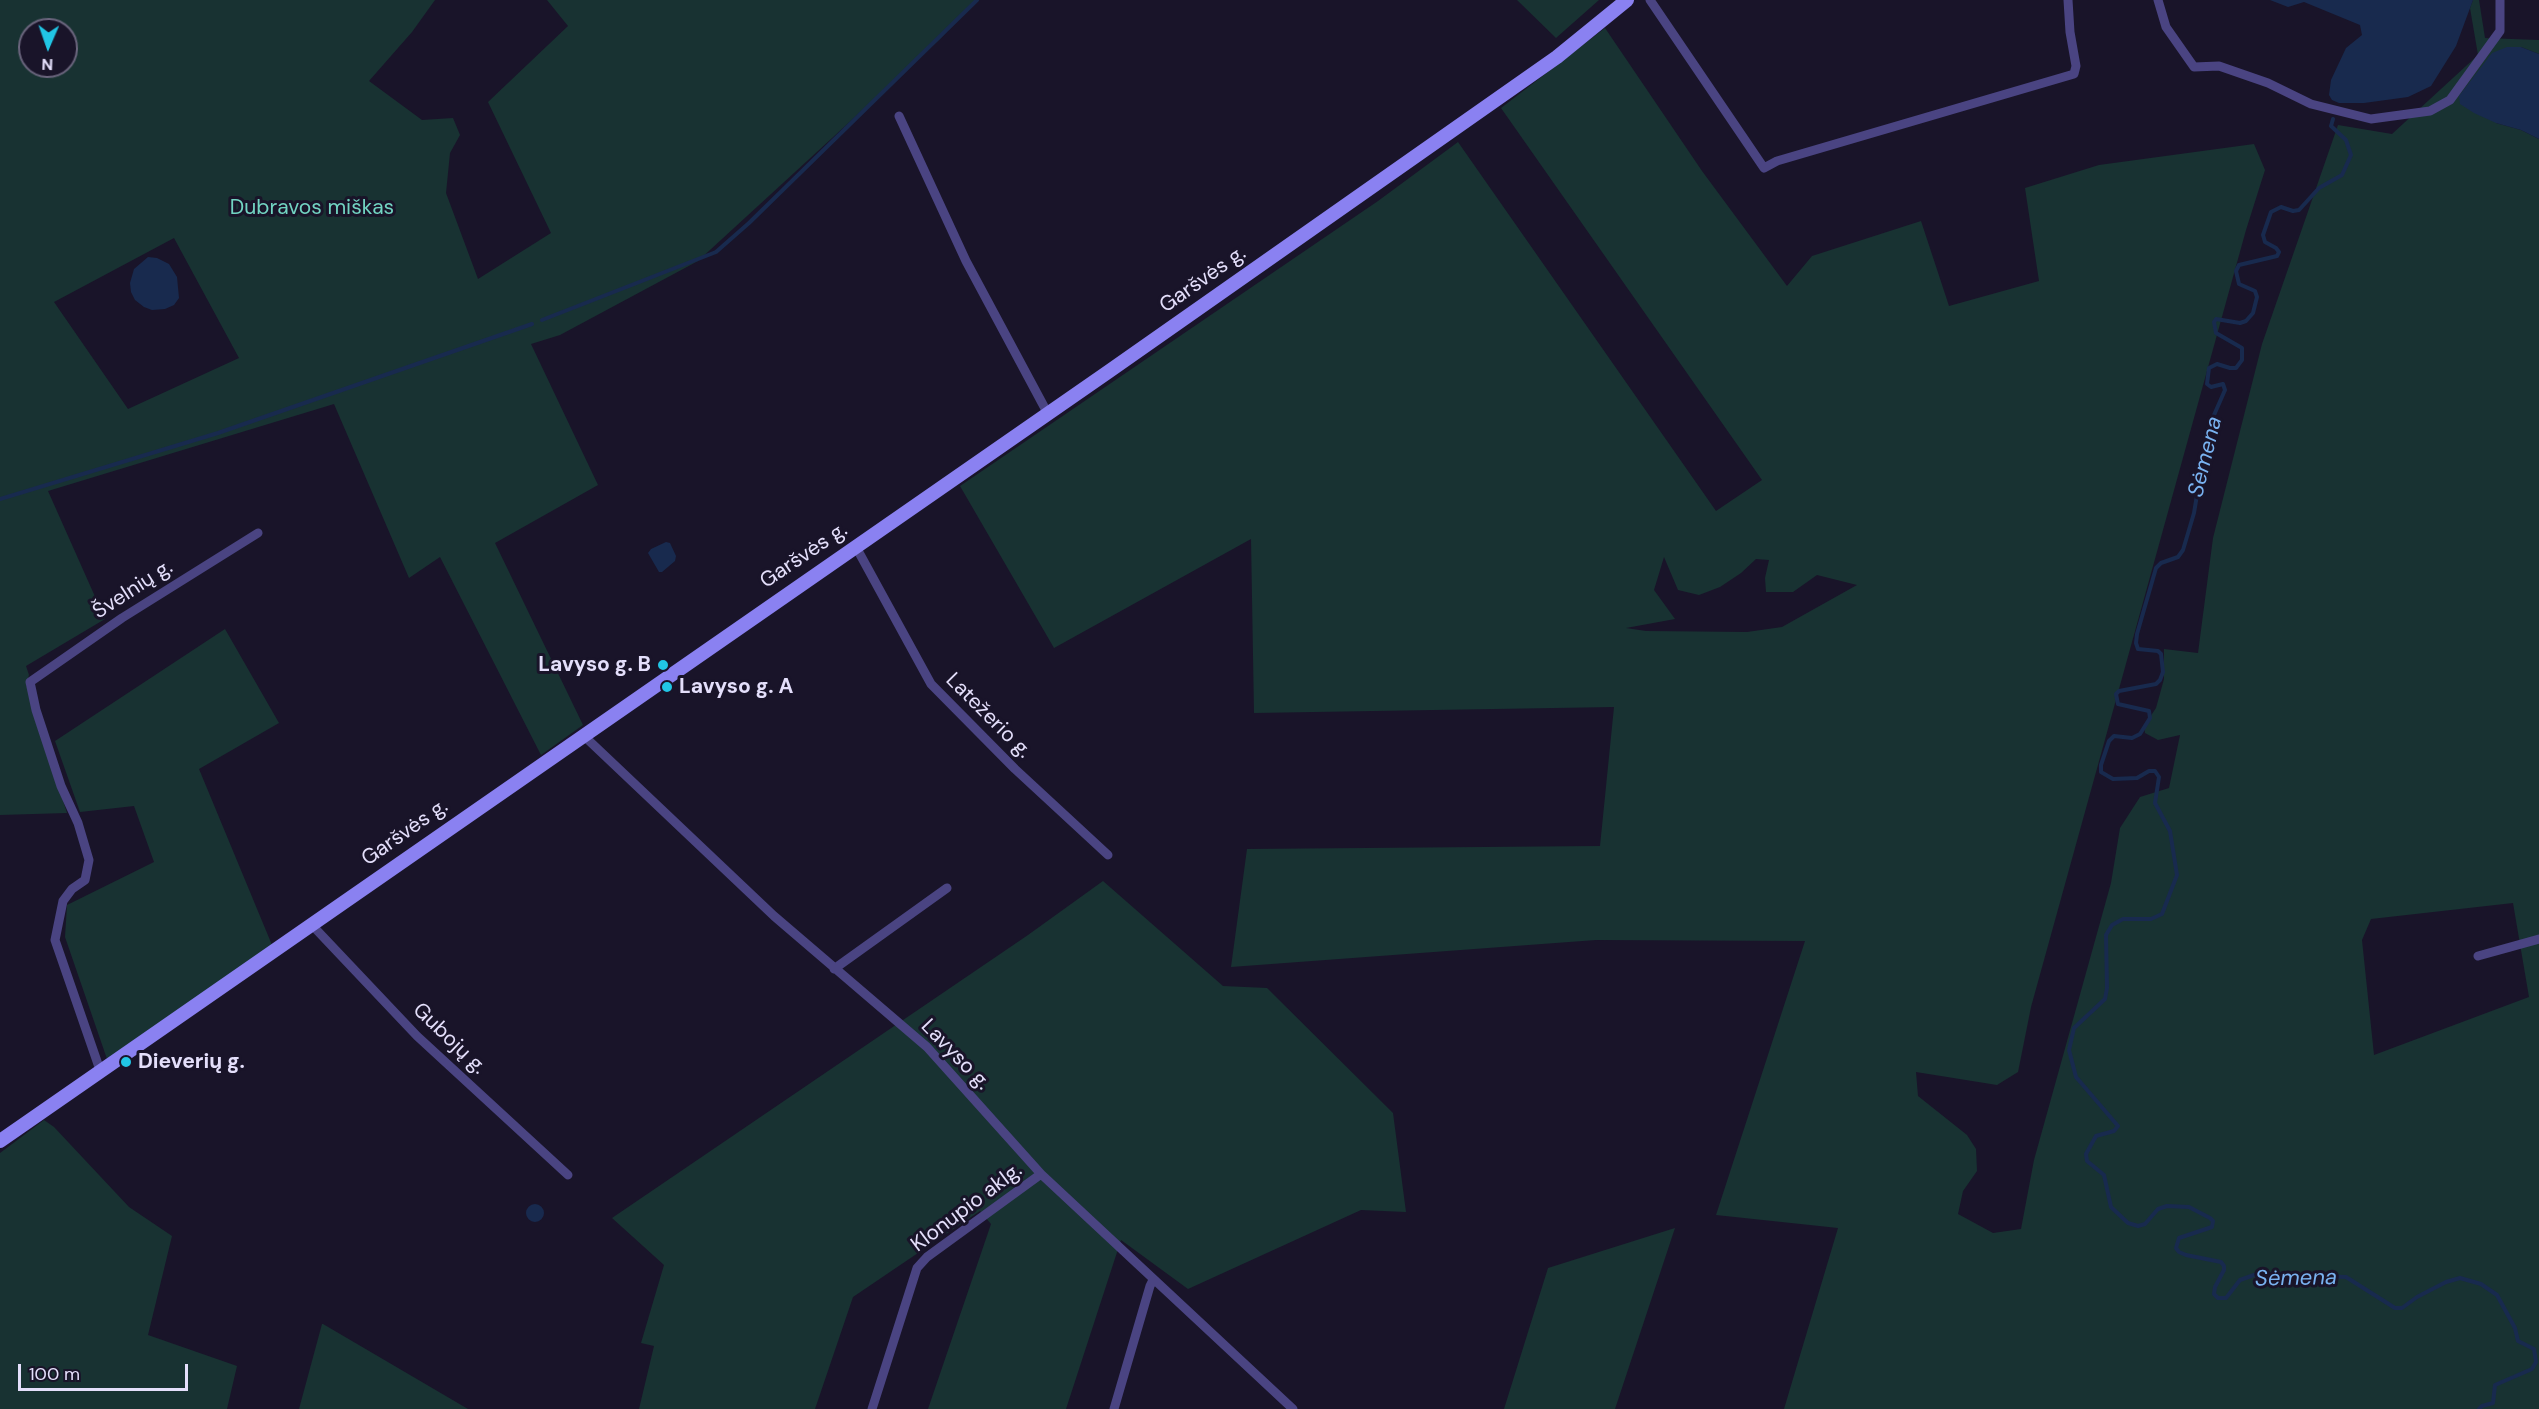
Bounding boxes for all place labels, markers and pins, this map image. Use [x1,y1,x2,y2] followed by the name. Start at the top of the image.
[538,652,651,678] place label: Lavyso g. B
[656,658,670,672] marker: Lavyso g. B
[679,674,793,700] place label: Lavyso g. A
[660,680,674,694] marker: Lavyso g. A
[138,1049,245,1075] place label: Dieverių g.
[119,1055,133,1069] marker: Dieverių g.

